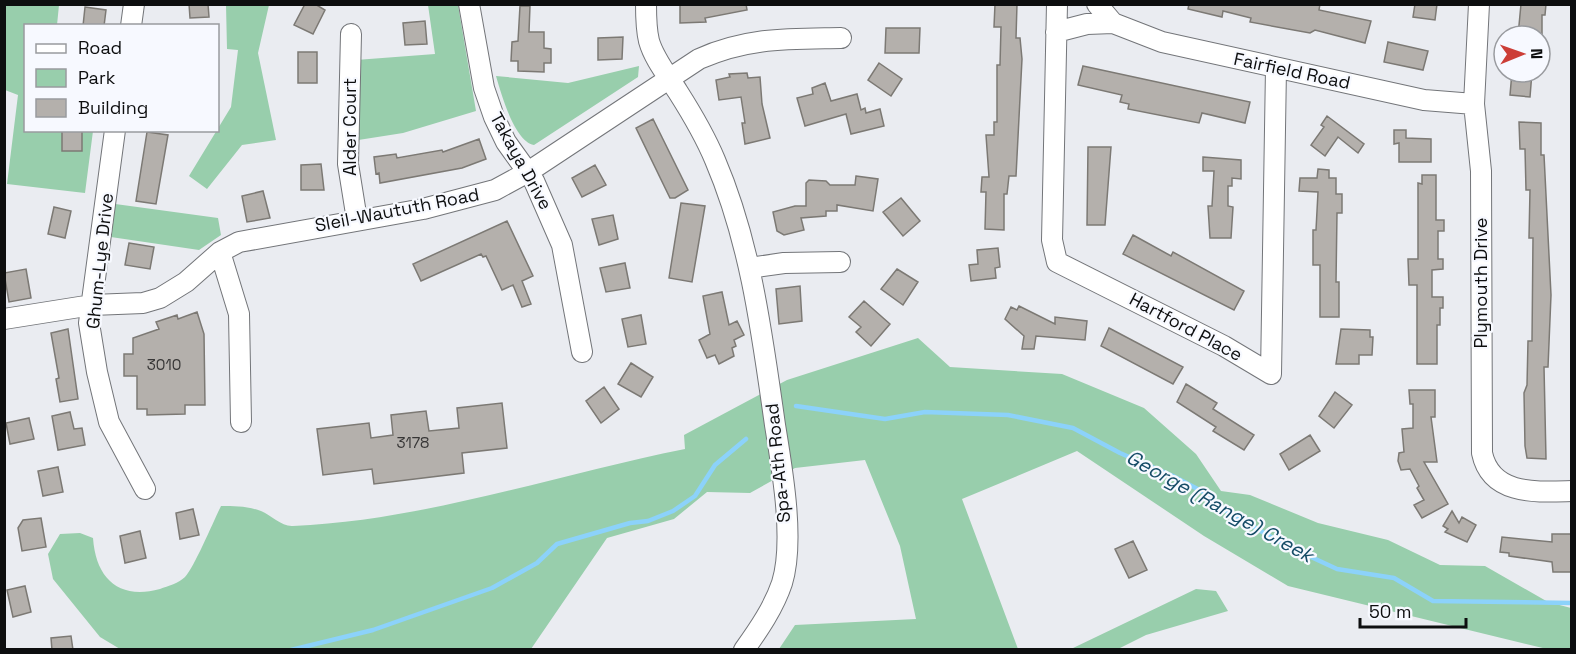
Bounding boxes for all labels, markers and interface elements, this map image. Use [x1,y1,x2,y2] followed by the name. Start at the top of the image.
[24,24,219,132] legend
[1492,24,1552,84] north arrow
[78,36,122,59] text: Road
[1232,47,1352,94] street label: Fairfield Road
[1526,48,1547,59] text: N
[78,66,116,89] text: Park
[338,78,361,176] street label: Alder Court
[78,96,148,119] text: Building
[485,108,558,214] street label: Takaya Drive
[313,182,481,237] street label: Sleil-Waututh Road
[81,192,118,330] street label: Ghum-Lye Drive
[1469,218,1492,348] street label: Plymouth Drive
[1126,287,1247,366] street label: Hartford Place
[147,355,181,374] house number: 3010
[760,402,795,524] street label: Spa-Ath Road
[397,433,429,452] house number: 3178
[1122,444,1320,569] water label: George (Range) Creek
[1360,591,1466,629] scale bar
[1369,600,1411,623] text: 50 m

